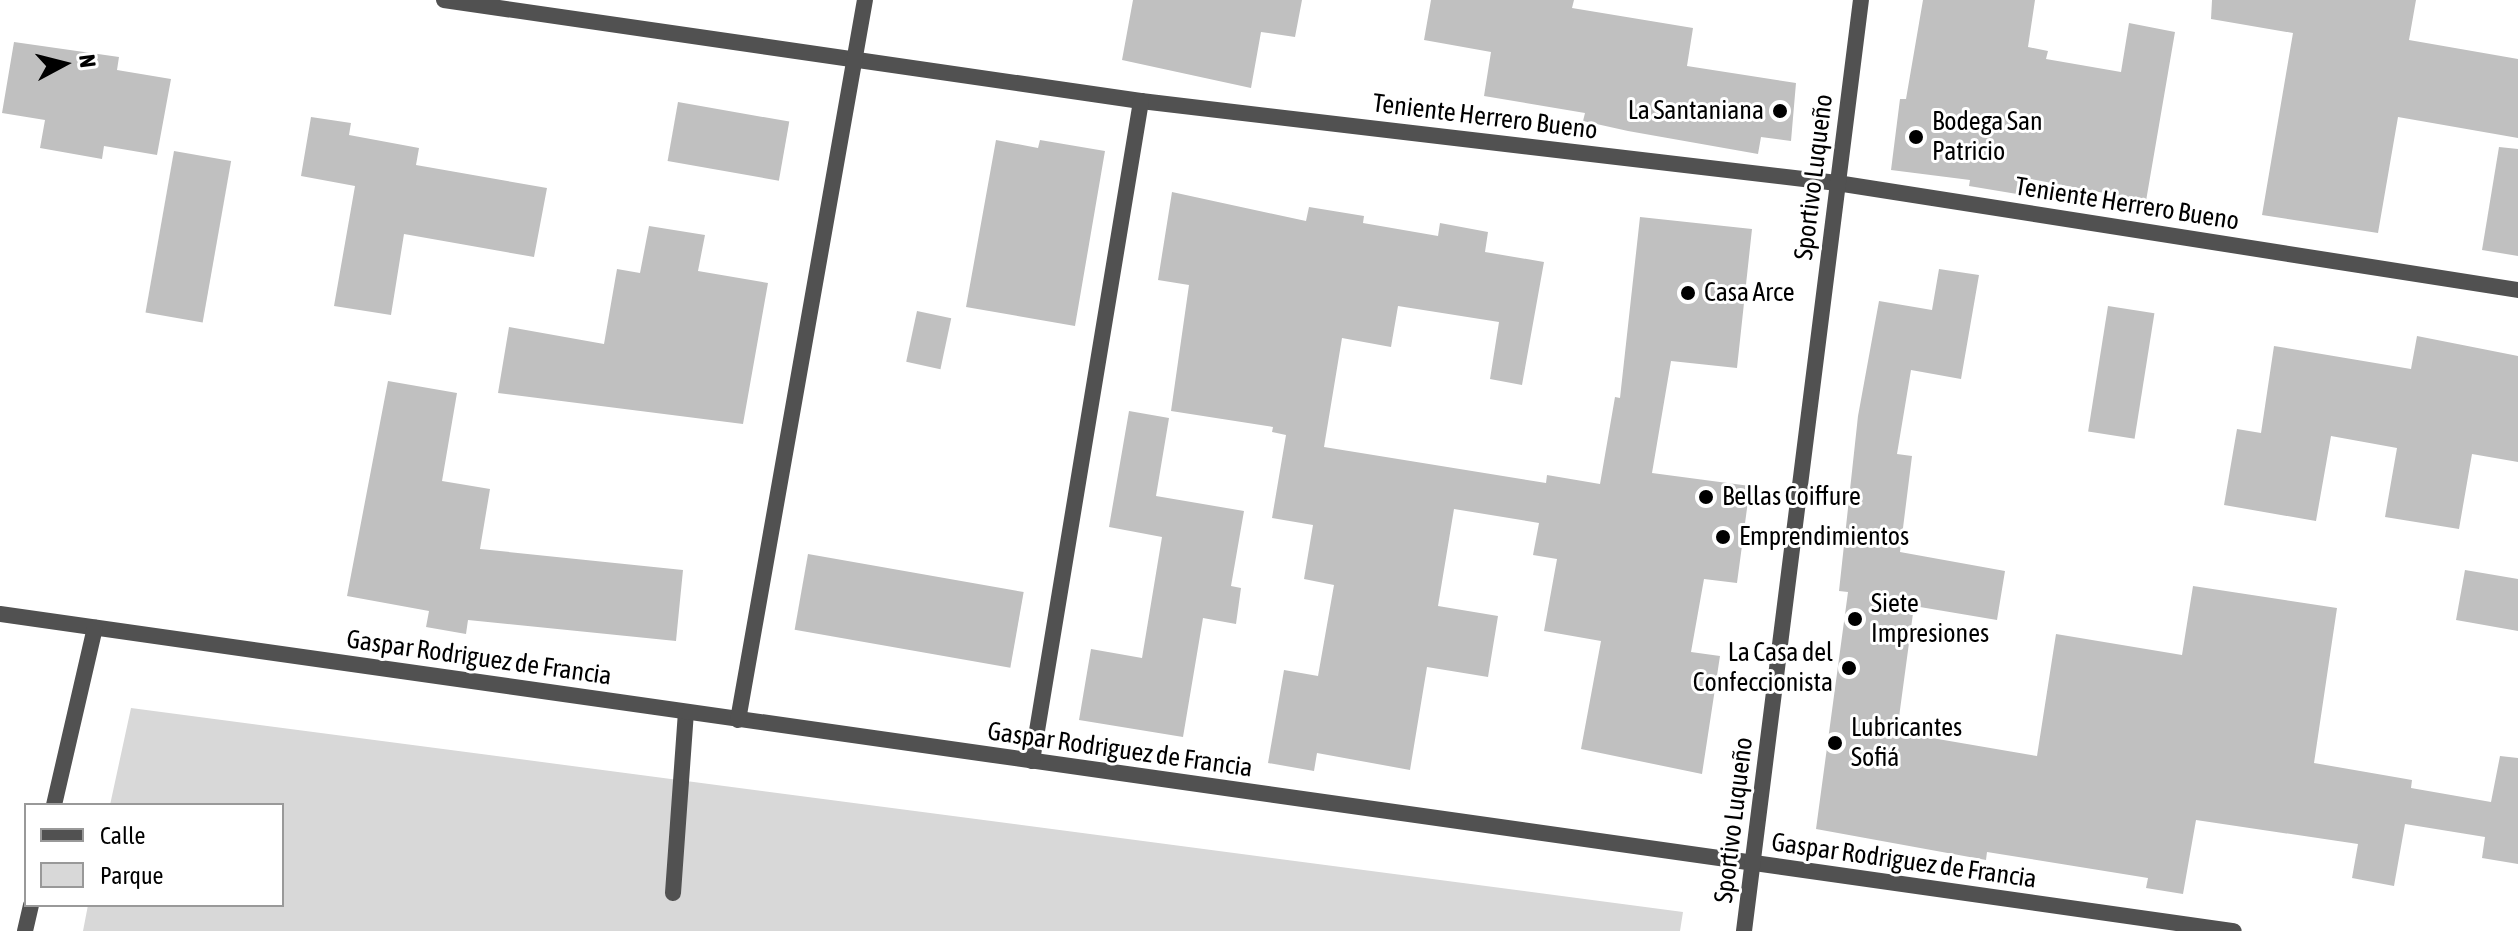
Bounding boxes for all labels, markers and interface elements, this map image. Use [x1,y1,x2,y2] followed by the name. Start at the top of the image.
[24,24,104,104] north arrow
[74,53,102,69] text: N
[1371,88,1599,146] street label: Teniente Herrero Bueno
[1788,92,1840,262] street label: Sportivo Luqueño
[1628,95,1764,127] place label: La Santaniana
[1771,102,1789,120] marker: La Santaniana
[1932,106,2043,168] place label: Bodega San Patricio
[1907,128,1925,146] marker: Bodega San Patricio
[2013,171,2241,237] street label: Teniente Herrero Bueno
[1704,277,1794,309] place label: Casa Arce
[1679,284,1697,302] marker: Casa Arce
[1722,481,1861,513] place label: Bellas Coiffure
[1697,488,1715,506] marker: Bellas Coiffure
[1739,521,1909,553] place label: Emprendimientos
[1714,528,1732,546] marker: Emprendimientos
[1871,588,1989,650] place label: Siete Impresiones
[1846,610,1864,628] marker: Siete Impresiones
[344,624,614,692] street label: Gaspar Rodriguez de Francia
[1693,637,1833,698] place label: La Casa del Confeccionista
[1840,659,1858,677] marker: La Casa del Confeccionista
[1851,712,1962,774] place label: Lubricantes Sofiá
[985,716,1255,784] street label: Gaspar Rodriguez de Francia
[1826,734,1844,752] marker: Lubricantes Sofiá
[1708,735,1760,905] street label: Sportivo Luqueño
[24,803,284,907] legend
[100,822,145,849] text: Calle
[1769,827,2039,895] street label: Gaspar Rodriguez de Francia
[100,862,163,889] text: Parque

